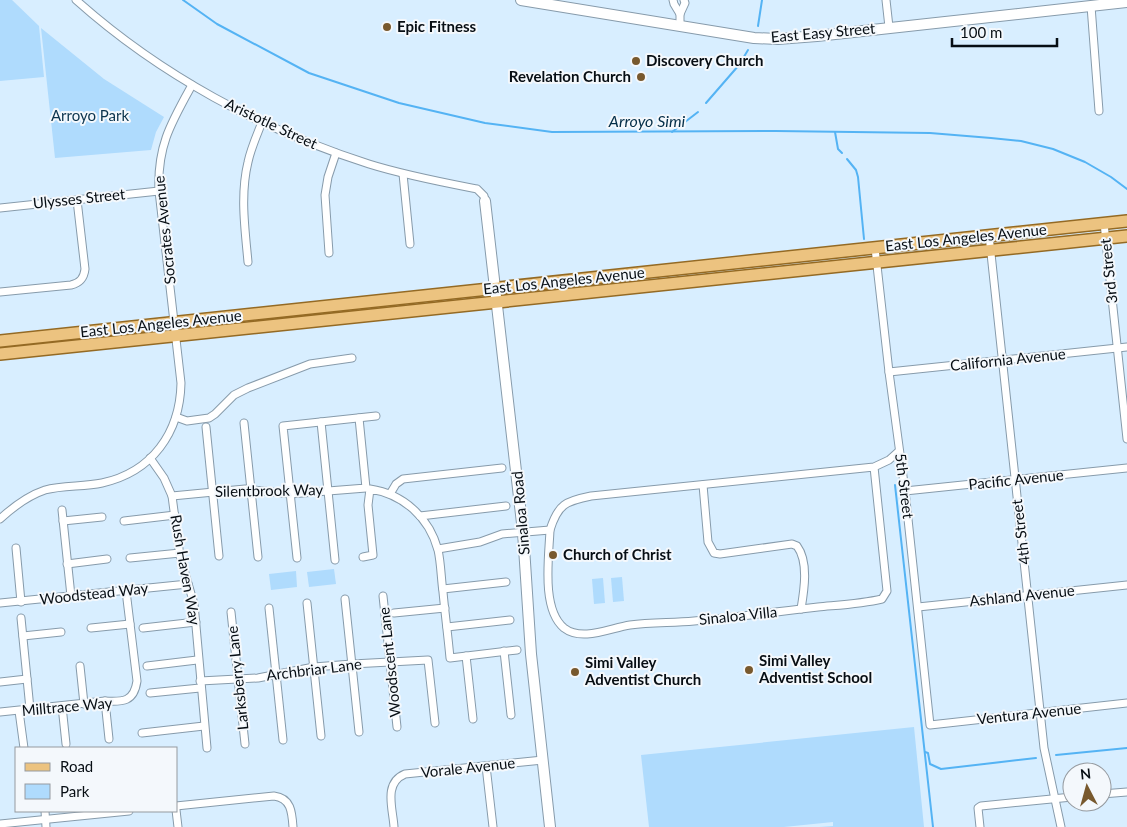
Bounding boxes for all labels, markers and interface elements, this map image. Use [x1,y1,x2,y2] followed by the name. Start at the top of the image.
[952,15,1057,47] scale bar
[397,17,477,35] place label: Epic Fitness
[770,18,877,46] street label: East Easy Street
[381,21,393,33] marker: Epic Fitness
[960,23,1002,41] text: 100 m
[646,51,764,69] place label: Discovery Church
[630,55,642,67] marker: Discovery Church
[509,67,631,85] place label: Revelation Church
[635,71,647,83] marker: Revelation Church
[223,94,321,153] street label: Aristotle Street
[51,106,129,124] park label: Arroyo Park
[608,111,685,130] water label: Arroyo Simi
[149,175,179,285] street label: Socrates Avenue
[32,184,127,212] street label: Ulysses Street
[884,220,1048,254] street label: East Los Angeles Avenue
[1096,237,1120,305] street label: 3rd Street
[482,263,646,297] street label: East Los Angeles Avenue
[79,306,243,340] street label: East Los Angeles Avenue
[949,344,1067,374] street label: California Avenue
[892,452,918,520] street label: 5th Street
[967,465,1065,493] street label: Pacific Avenue
[507,470,533,556] street label: Sinaloa Road
[215,480,324,500] street label: Silentbrook Way
[1007,498,1033,566] street label: 4th Street
[167,513,205,627] street label: Rush Haven Way
[563,545,672,563] place label: Church of Christ
[547,549,559,561] marker: Church of Christ
[39,578,149,608] street label: Woodstead Way
[968,581,1076,609] street label: Ashland Avenue
[698,602,778,628] street label: Sinaloa Villa
[374,606,404,718] street label: Woodscent Lane
[223,625,251,731] street label: Larksberry Lane
[758,651,872,686] place label: Simi Valley Adventist School
[584,653,701,688] place label: Simi Valley Adventist Church
[265,654,363,684] street label: Archbriar Lane
[743,664,755,676] marker: Simi Valley Adventist School
[569,666,581,678] marker: Simi Valley Adventist Church
[21,693,113,719] street label: Milltrace Way
[976,699,1082,727] street label: Ventura Avenue
[15,747,178,812] legend
[420,753,516,781] street label: Vorale Avenue
[60,757,93,775] text: Road
[1062,762,1112,812] north arrow
[1079,765,1092,783] text: N
[60,782,90,800] text: Park

